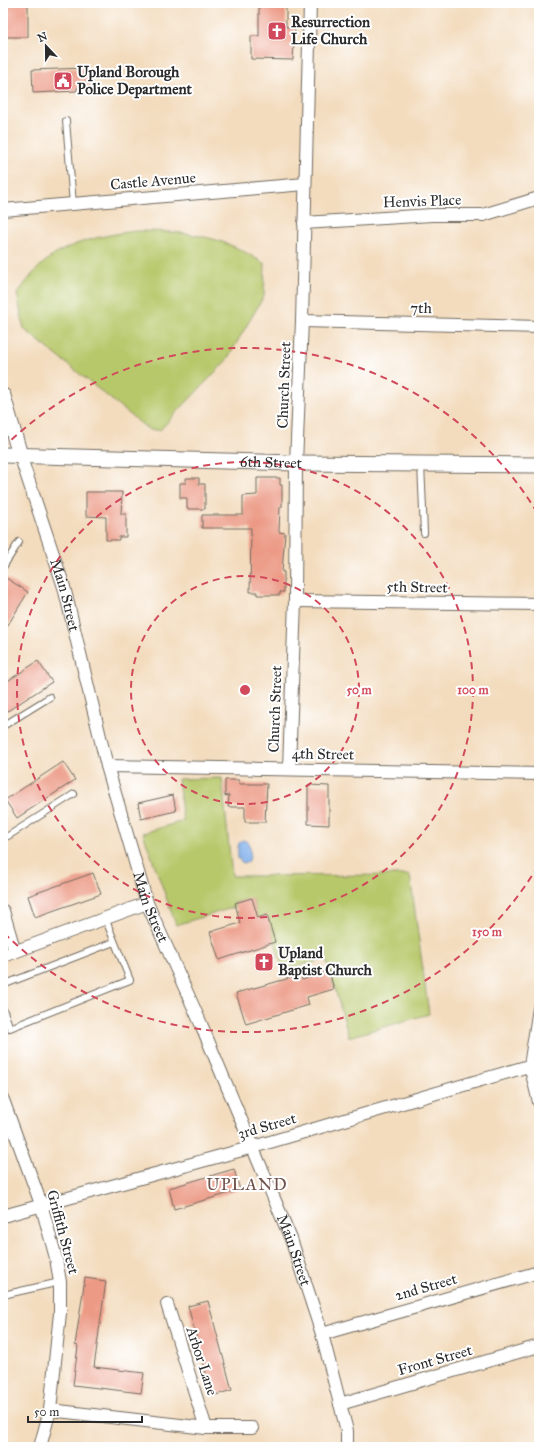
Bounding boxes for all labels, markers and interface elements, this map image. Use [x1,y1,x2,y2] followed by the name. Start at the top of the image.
[291,13,371,48] place label: Resurrection Life Church
[266,20,288,42] church icon: Resurrection Life Church
[26,26,66,66] north arrow
[36,29,50,45] text: N
[77,63,192,99] place label: Upland Borough Police Department
[52,70,74,92] public building icon: Upland Borough Police Department
[109,168,197,194] street label: Castle Avenue
[382,191,462,211] street label: Henvis Place
[410,299,433,317] street label: 7th
[273,340,295,429] street label: Church Street
[240,452,303,472] street label: 6th Street
[46,556,83,634] street label: Main Street
[386,577,448,597] street label: 5th Street
[264,664,286,753] street label: Church Street
[238,683,252,697] centre of rings
[346,683,373,697] text: 50 m
[457,683,490,697] text: 100 m
[292,744,355,764] street label: 4th Street
[129,870,173,946] street label: Main Street
[472,925,503,939] text: 150 m
[278,944,373,980] place label: Upland Baptist Church
[253,951,275,973] church icon: Upland Baptist Church
[236,1109,299,1143] street label: 3rd Street
[206,1174,288,1195] district label: UPLAND
[43,1188,83,1277] street label: Griffith Street
[273,1212,315,1289] street label: Main Street
[393,1269,460,1304] street label: 2nd Street
[182,1323,222,1398] street label: Arbor Lane
[396,1341,475,1379] street label: Front Street
[28,1398,142,1424] scale bar
[34,1405,59,1419] text: 50 m

